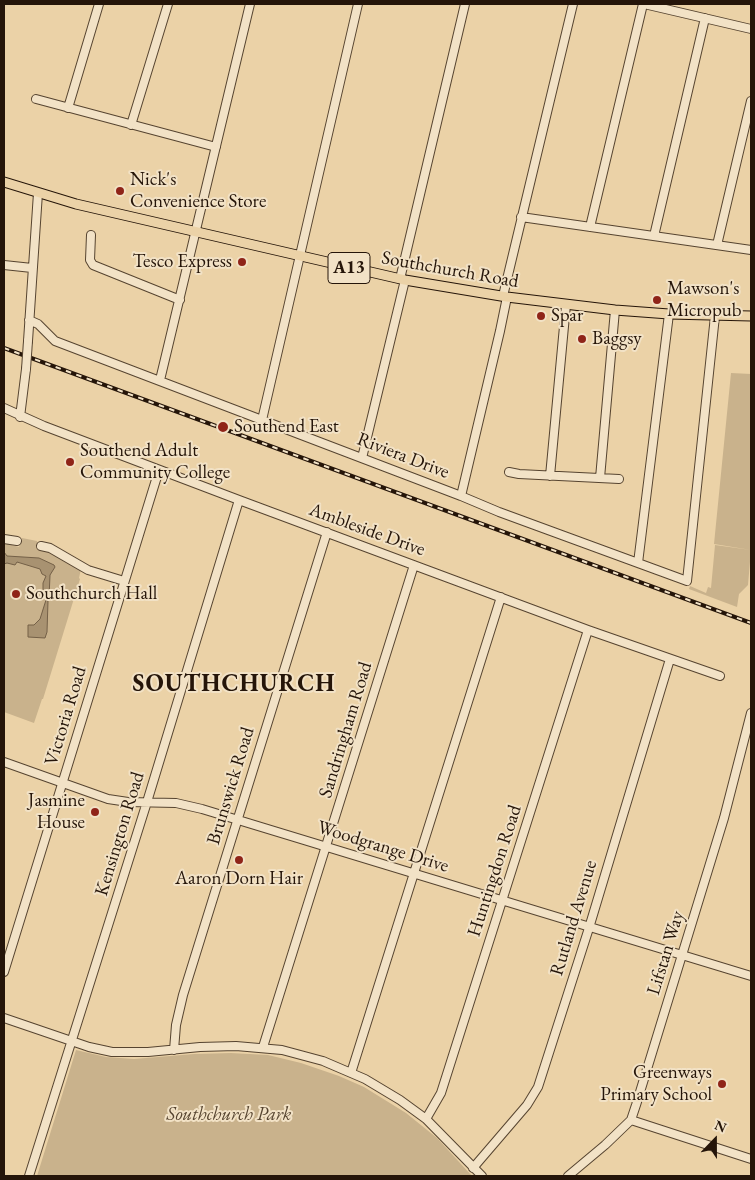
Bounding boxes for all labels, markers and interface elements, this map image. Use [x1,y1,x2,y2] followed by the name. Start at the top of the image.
[130,169,266,213] place label: Nick's Convenience Store
[114,185,126,197] marker: Nick's Convenience Store
[380,247,520,293] street label: Southchurch Road
[132,251,232,273] place label: Tesco Express
[328,252,370,284] road number: A13
[236,256,248,268] marker: Tesco Express
[667,278,742,322] place label: Mawson's Micropub
[651,294,663,306] marker: Mawson's Micropub
[551,305,583,327] place label: Spar
[535,310,547,322] marker: Spar
[592,328,642,350] place label: Baggsy
[576,333,588,345] marker: Baggsy
[234,416,339,438] place label: Southend East
[216,420,230,434] marker: Southend East
[354,428,452,484] street label: Riviera Drive
[80,440,230,484] place label: Southend Adult Community College
[64,456,76,468] marker: Southend Adult Community College
[306,498,428,562] street label: Ambleside Drive
[26,583,157,605] place label: Southchurch Hall
[10,588,22,600] marker: Southchurch Hall
[314,659,378,801] street label: Sandringham Road
[40,664,92,768] street label: Victoria Road
[131,670,337,698] district label: SOUTHCHURCH
[202,725,260,847] street label: Brunswick Road
[90,769,150,899] street label: Kensington Road
[28,790,85,834] place label: Jasmine House
[463,802,527,940] street label: Huntingdon Road
[89,806,101,818] marker: Jasmine House
[315,816,451,878] street label: Woodgrange Drive
[233,854,245,866] marker: Aaron Dorn Hair
[546,857,602,979] street label: Rutland Avenue
[175,868,303,890] place label: Aaron Dorn Hair
[642,908,690,998] street label: Lifstan Way
[600,1062,712,1106] place label: Greenways Primary School
[716,1078,728,1090] marker: Greenways Primary School
[167,1104,291,1126] park label: Southchurch Park
[690,1115,740,1165] north arrow
[712,1116,729,1137] text: N

